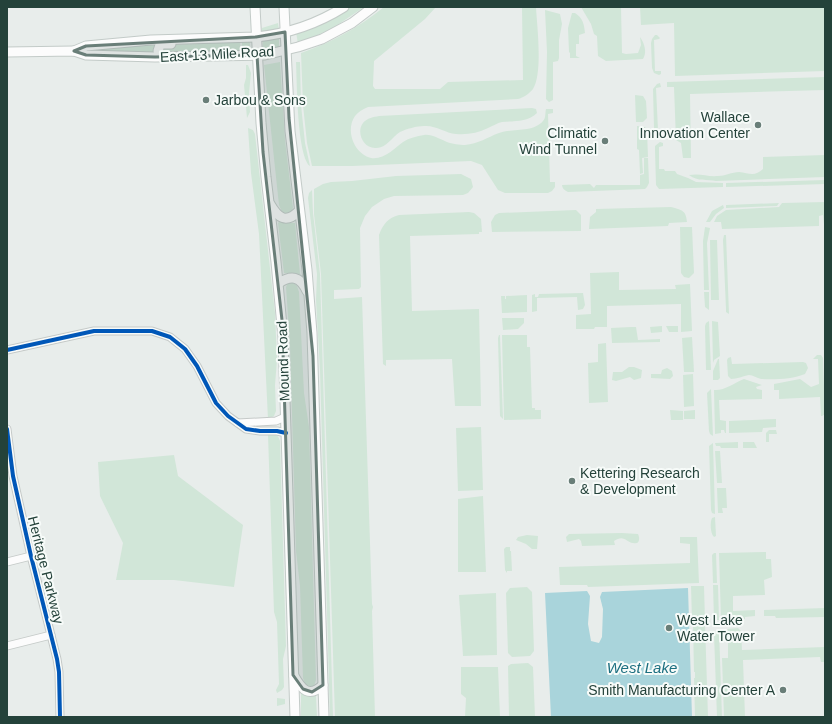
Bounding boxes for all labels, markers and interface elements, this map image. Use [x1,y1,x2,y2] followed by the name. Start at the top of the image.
[159,43,275,65] street label: East 13 Mile Road
[214,92,306,108] place label: Jarbou & Sons
[201,95,211,105] marker: Jarbou & Sons
[639,109,750,141] place label: Wallace Innovation Center
[753,120,763,130] marker: Wallace Innovation Center
[519,125,597,157] place label: Climatic Wind Tunnel
[600,136,610,146] marker: Climatic Wind Tunnel
[274,321,292,401] street label: Mound Road
[580,465,700,497] place label: Kettering Research & Development
[567,476,577,486] marker: Kettering Research & Development
[25,514,67,626] street label: Heritage Parkway
[677,612,755,644] place label: West Lake Water Tower
[664,623,674,633] marker: West Lake Water Tower
[607,659,677,676] water label: West Lake
[588,682,776,698] place label: Smith Manufacturing Center A
[778,685,788,695] marker: Smith Manufacturing Center A

